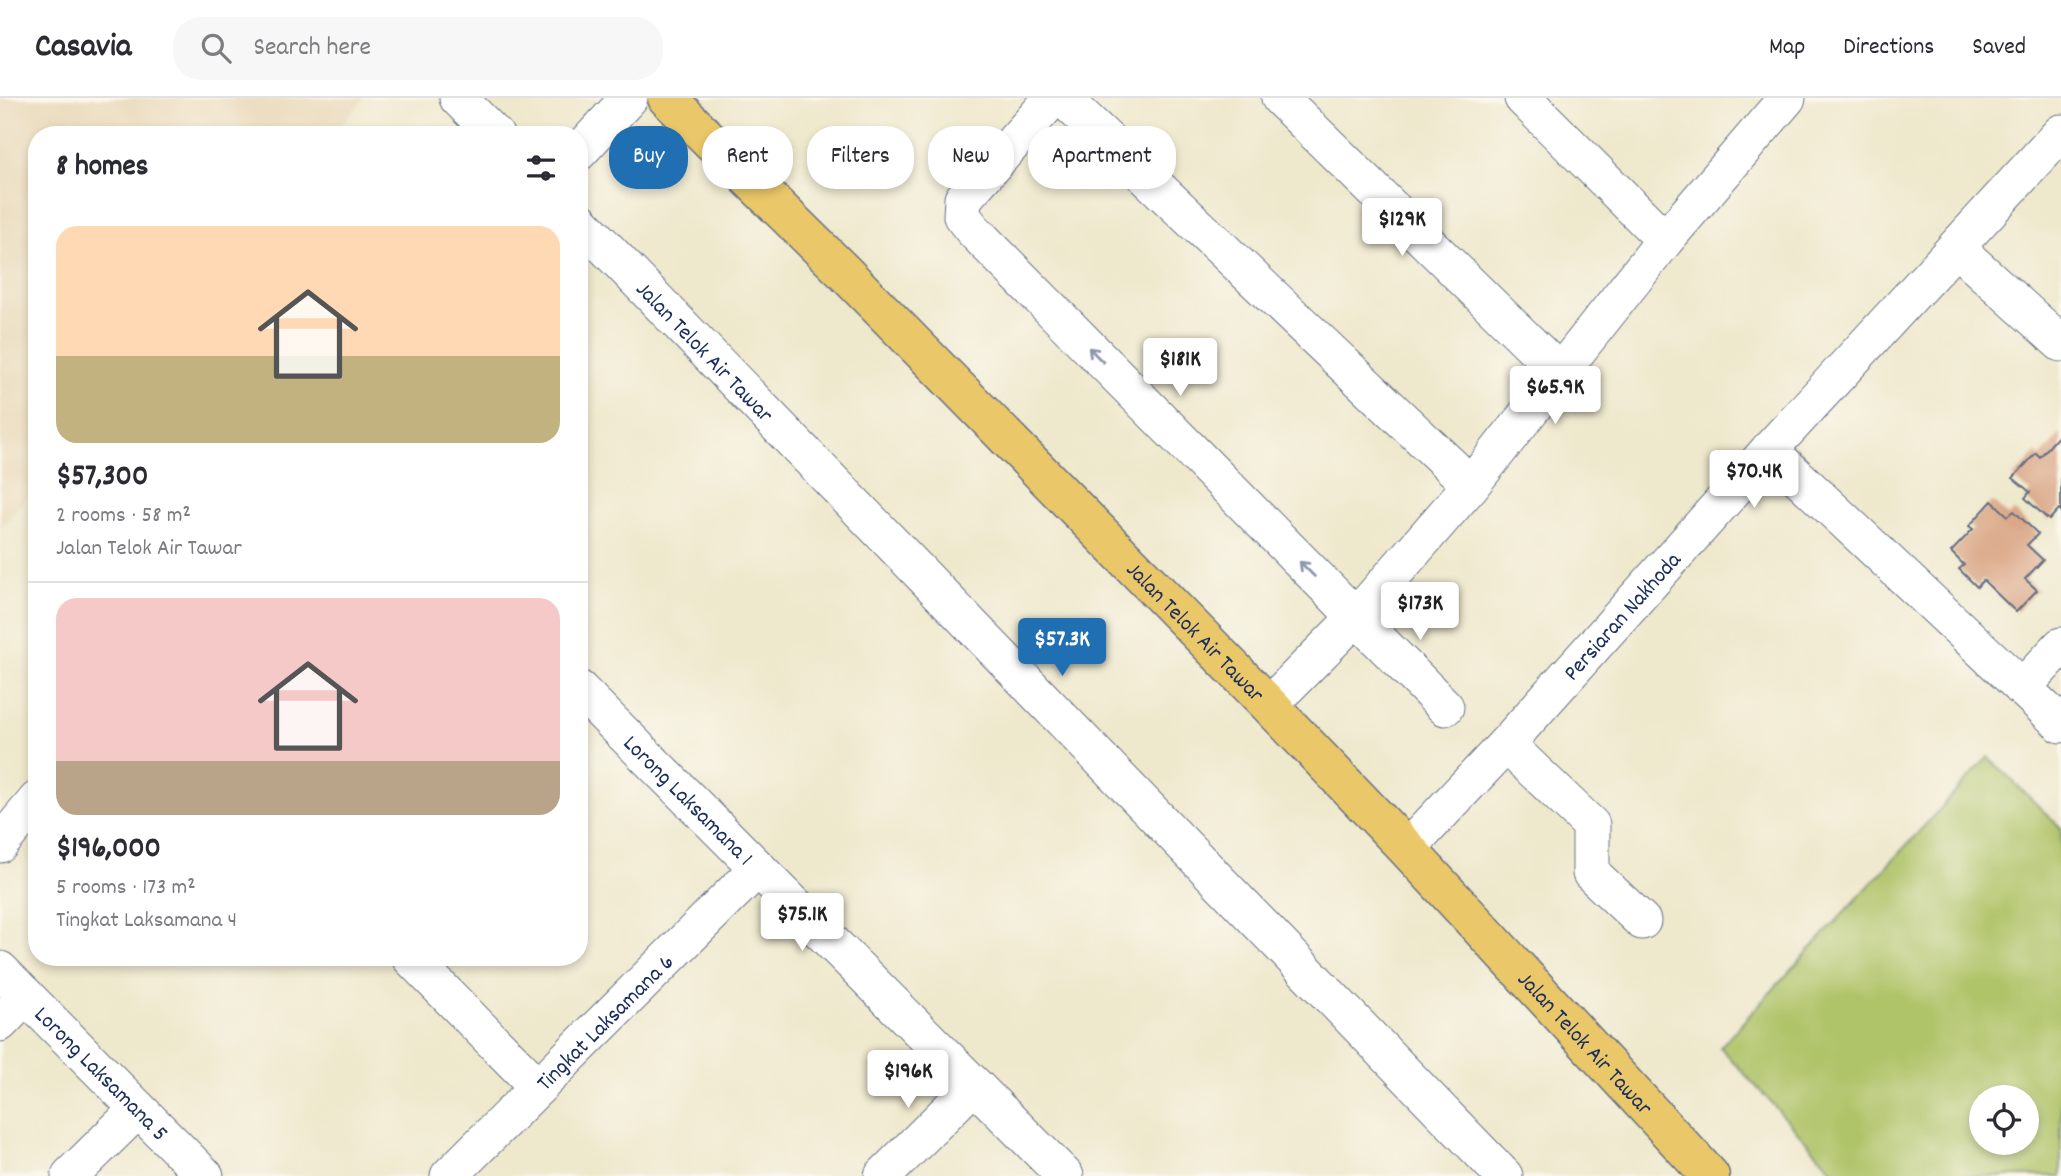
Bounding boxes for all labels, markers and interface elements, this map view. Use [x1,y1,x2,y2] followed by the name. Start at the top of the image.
[173,17,663,80] search box
[35,25,131,72] text: Casavia
[197,29,235,67] icon: search
[253,30,371,67] text: Search here
[1769,31,1805,65] text: Map
[1843,31,1934,65] text: Directions
[1972,31,2026,65] text: Saved
[609,126,688,189] chip: Buy
[702,126,793,189] chip: Rent
[807,126,914,189] chip: Filters
[928,126,1014,189] chip: New
[1028,126,1176,189] chip: Apartment
[56,147,148,190] text: 8 homes
[522,149,560,187] icon: filters
[1353,198,1451,258] pin: $129K
[1378,204,1426,237] text: $129K
[245,271,371,397] icon: home
[627,275,780,432] street label: Jalan Telok Air Tawar
[1131,338,1229,398] pin: $181K
[1159,344,1201,377] text: $181K
[1088,346,1105,363] one-way arrow
[1498,366,1612,426] pin: $65.9K
[1526,372,1584,405] text: $65.9K
[1697,450,1811,510] pin: $70.4K
[1726,456,1783,489] text: $70.4K
[56,457,148,500] text: $57,300
[56,500,191,533] text: 2 rooms · 58 m²
[56,533,242,566] text: Jalan Telok Air Tawar
[1557,545,1691,689] street label: Persiaran Nakhoda
[1117,555,1271,712] street label: Jalan Telok Air Tawar
[1299,561,1316,578] one-way arrow
[1371,582,1469,642] pin: $173K
[1397,588,1443,621] text: $173K
[1005,618,1119,678] pin: $57.3K
[1034,624,1090,657] text: $57.3K
[245,643,371,769] icon: home
[614,729,759,875] street label: Lorong Laksamana 1
[56,829,161,872] text: $196,000
[56,872,196,905] text: 5 rooms · 173 m²
[745,894,859,953] pin: $75.1K
[777,899,827,932] text: $75.1K
[56,905,237,938] text: Tingkat Laksamana 4
[530,948,683,1100] street label: Tingkat Laksamana 6
[1508,965,1659,1124] street label: Jalan Telok Air Tawar
[25,1000,174,1150] street label: Lorong Laksamana 5
[859,1051,957,1110] pin: $196K
[883,1056,933,1089] text: $196K
[1969,1085,2039,1155] map controls
[1969,1085,2039,1155] button: locate

